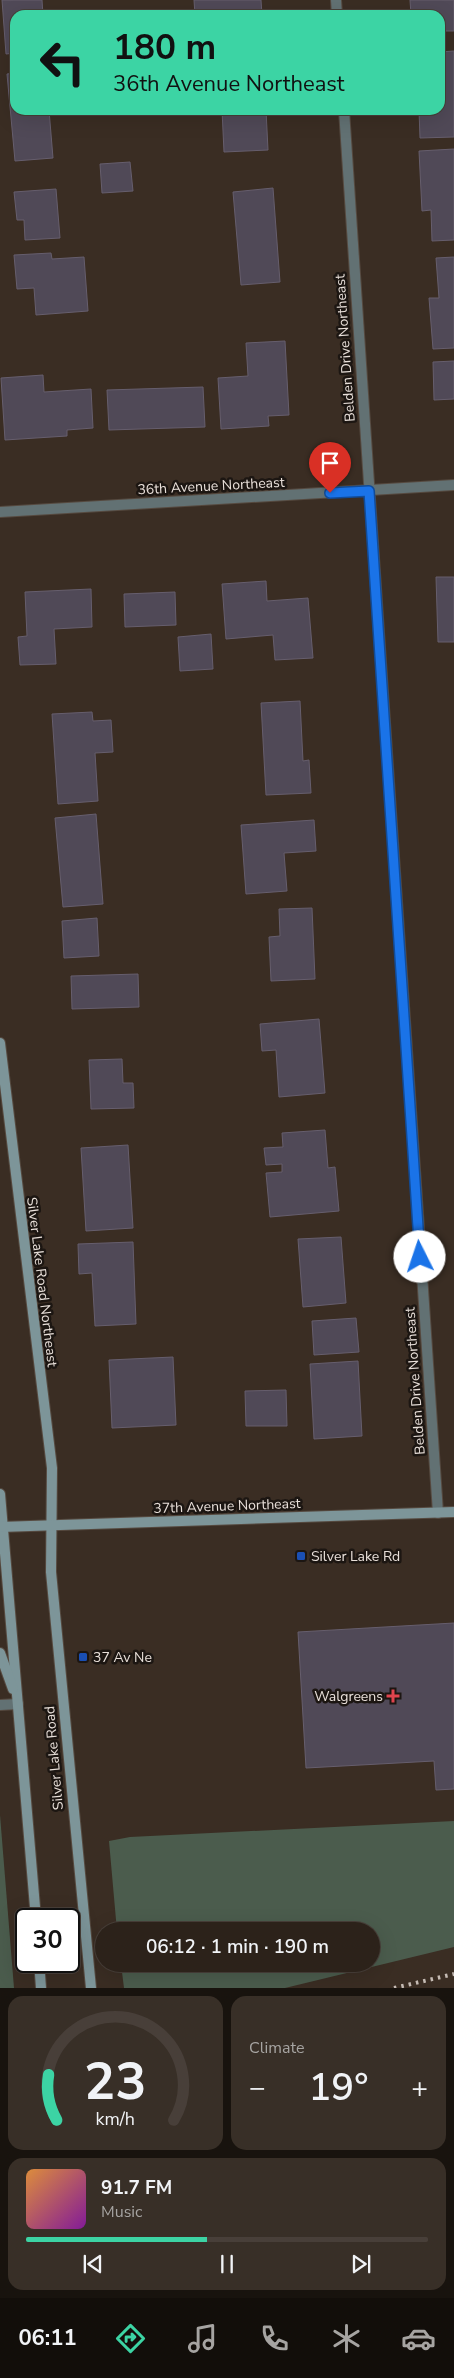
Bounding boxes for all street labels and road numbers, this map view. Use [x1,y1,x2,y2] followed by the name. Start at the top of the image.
[330,274,360,422] street label: Belden Drive Northeast
[137,473,285,499] street label: 36th Avenue Northeast
[22,1196,62,1368] street label: Silver Lake Road Northeast
[400,1307,430,1455] street label: Belden Drive Northeast
[153,1494,301,1518] street label: 37th Avenue Northeast
[40,1705,68,1811] street label: Silver Lake Road

